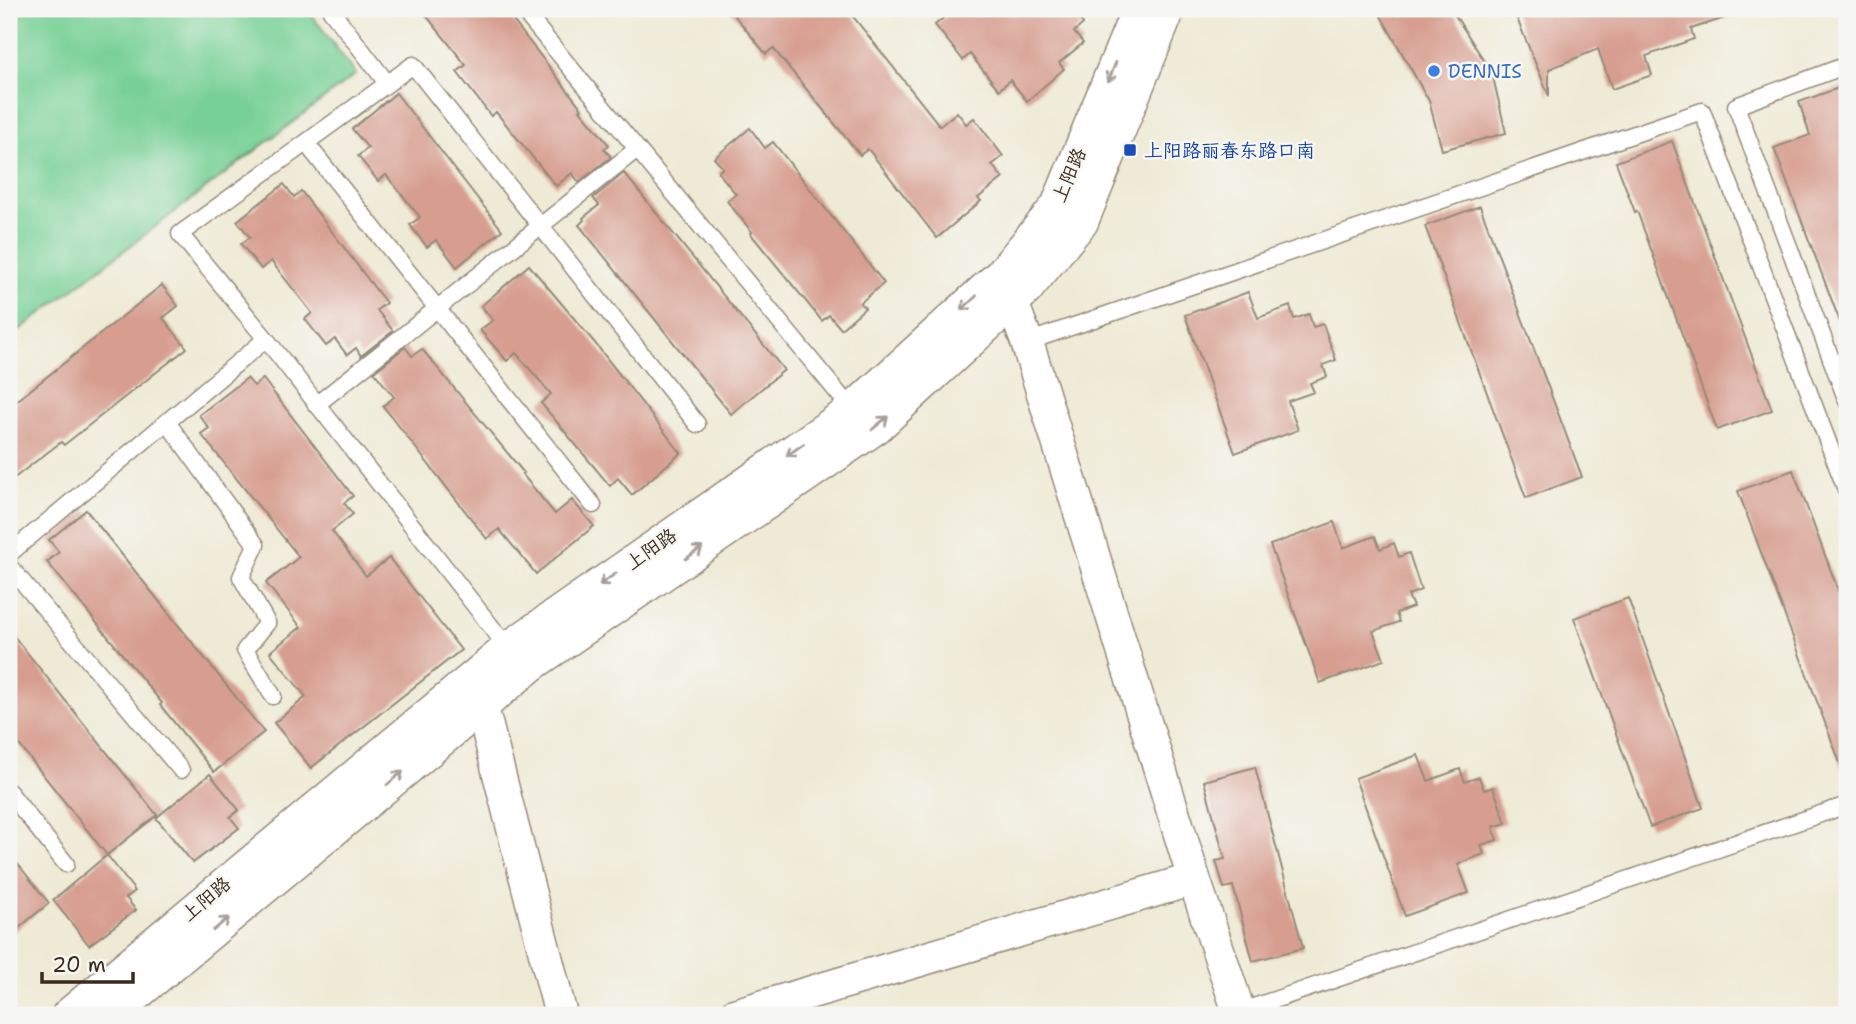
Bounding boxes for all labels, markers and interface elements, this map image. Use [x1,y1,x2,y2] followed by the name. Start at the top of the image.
[1448,59,1522,84] place label: DENNIS
[1105,61,1118,82] one-way arrow
[1426,63,1442,79] marker: DENNIS
[1144,138,1315,163] place label: 上阳路丽春东路口南
[1122,142,1138,158] marker: 上阳路丽春东路口南
[1046,144,1092,206] street label: 上阳路
[961,295,978,312] one-way arrow
[871,415,889,431] one-way arrow
[786,443,805,457] one-way arrow
[620,522,682,576] street label: 上阳路
[684,546,703,560] one-way arrow
[599,572,618,586] one-way arrow
[386,770,404,786] one-way arrow
[176,871,236,927] street label: 上阳路
[211,916,229,932] one-way arrow
[42,940,133,984] scale bar
[52,951,106,979] text: 20 m

